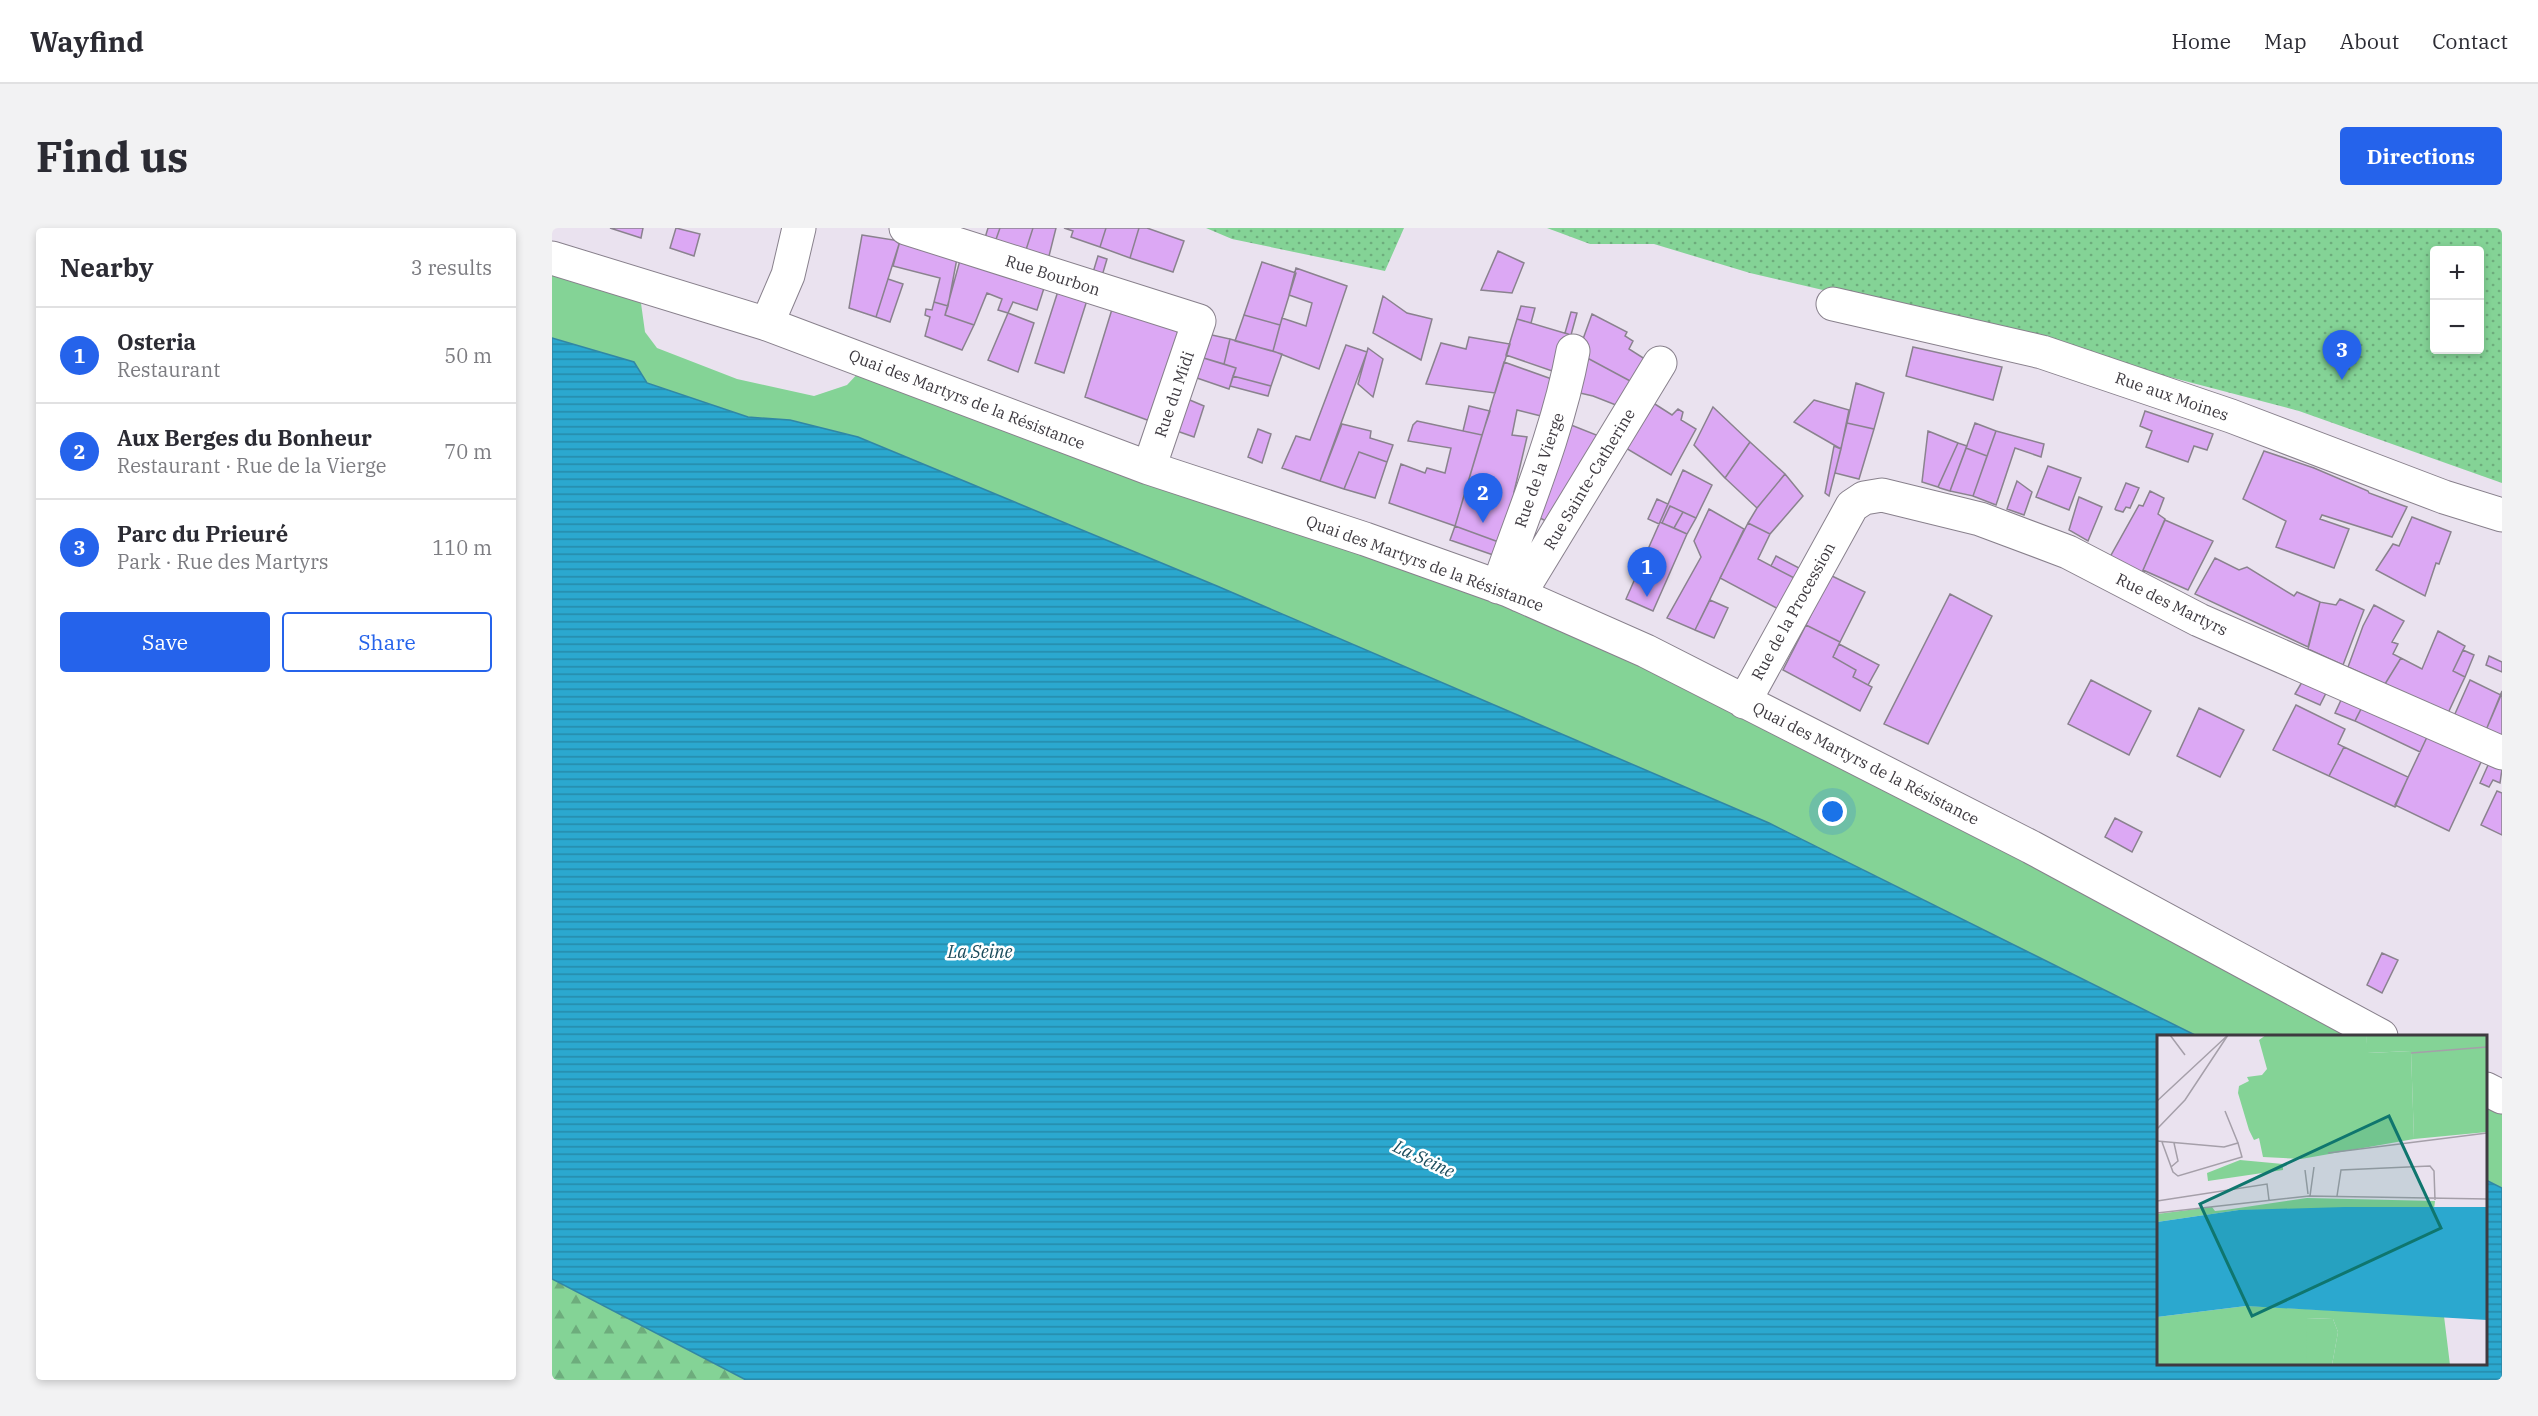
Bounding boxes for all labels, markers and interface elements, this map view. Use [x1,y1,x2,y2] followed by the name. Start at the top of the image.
[30,23,144,60] text: Wayfind
[2171,27,2231,55] text: Home
[2264,27,2307,55] text: Map
[2340,27,2399,55] text: About
[2432,27,2508,55] text: Contact
[2340,127,2502,185] button: Directions
[36,129,188,184] text: Find us
[2430,246,2484,354] map controls
[2430,246,2484,300] button: +
[60,250,154,284] text: Nearby
[1003,250,1103,300] street label: Rue Bourbon
[411,254,492,281] text: 3 results
[2430,300,2484,354] button: −
[117,327,196,356] text: Osteria
[2322,330,2362,380] pin: 3
[74,342,86,369] text: 1
[444,342,492,369] text: 50 m
[846,345,1088,453] street label: Quai des Martyrs de la Résistance
[1150,348,1198,440] street label: Rue du Midi
[117,356,220,383] text: Restaurant
[2113,367,2231,425] street label: Rue aux Moines
[1539,405,1639,553] street label: Rue Sainte-Catherine
[1510,410,1568,530] street label: Rue de la Vierge
[117,423,372,452] text: Aux Berges du Bonheur
[74,438,86,465] text: 2
[444,438,492,465] text: 70 m
[117,452,387,479] text: Restaurant · Rue de la Vierge
[1464,474,1502,523] pin: 2
[1303,511,1547,615] street label: Quai des Martyrs de la Résistance
[117,519,288,548] text: Parc du Prieuré
[74,534,86,561] text: 3
[432,534,492,561] text: 110 m
[1747,538,1839,684] street label: Rue de la Procession
[117,548,329,575] text: Park · Rue des Martyrs
[1628,548,1666,597] pin: 1
[2113,568,2231,640] street label: Rue des Martyrs
[60,612,270,672] button: Save
[282,612,492,672] button: Share
[1749,697,1983,829] street label: Quai des Martyrs de la Résistance
[1818,797,1847,826] your location
[947,940,1012,963] water label: La Seine
[2157,1035,2487,1365] inset map
[1389,1134,1458,1183] water label: La Seine

